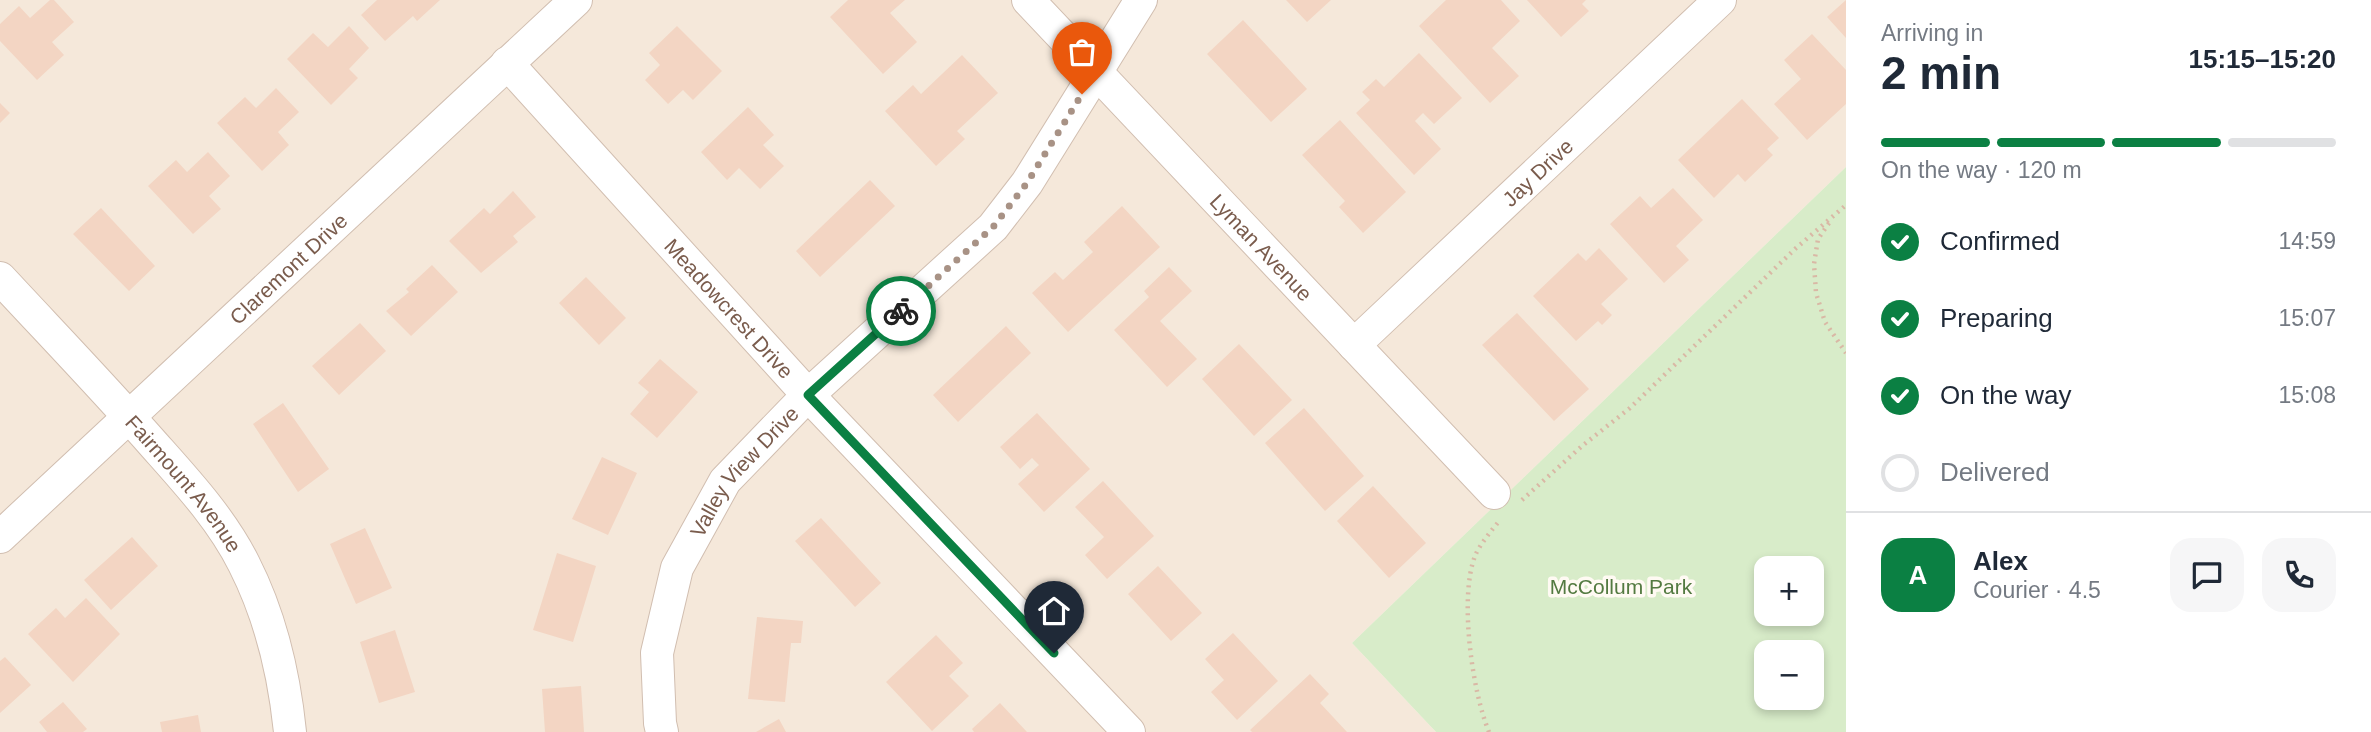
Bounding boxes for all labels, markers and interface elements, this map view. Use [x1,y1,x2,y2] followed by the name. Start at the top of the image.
[1881,20,1983,46] text: Arriving in
[1052,22,1112,94] pin
[1063,33,1101,71] icon: bag
[2189,44,2336,74] text: 15:15–15:20
[1881,47,2001,99] text: 2 min
[1498,134,1577,211] street label: Jay Drive
[1881,157,2082,183] text: On the way · 120 m
[1206,189,1317,305] street label: Lyman Avenue
[225,208,352,328] street label: Claremont Drive
[1881,223,1919,261] icon: check
[1940,226,2060,256] text: Confirmed
[2278,228,2336,254] text: 14:59
[660,234,798,383] street label: Meadowcrest Drive
[866,276,936,346] courier
[882,292,920,330] icon: bike
[1881,300,1919,338] icon: check
[1940,303,2053,333] text: Preparing
[2278,305,2336,331] text: 15:07
[1881,377,1919,415] icon: check
[1940,380,2072,410] text: On the way
[2278,382,2336,408] text: 15:08
[685,401,803,541] street label: Valley View Drive
[121,410,246,556] street label: Fairmount Avenue
[1940,457,2050,487] text: Delivered
[2170,538,2244,612] button: chat
[2262,538,2336,612] button: phone
[1973,546,2028,576] text: Alex
[1754,556,1824,710] map controls
[1754,556,1824,626] button: +
[1909,560,1927,590] text: A
[1550,575,1693,598] park label: McCollum Park
[1973,577,2101,603] text: Courier · 4.5
[1024,581,1084,653] pin
[1035,592,1073,630] icon: home
[1754,640,1824,710] button: −

